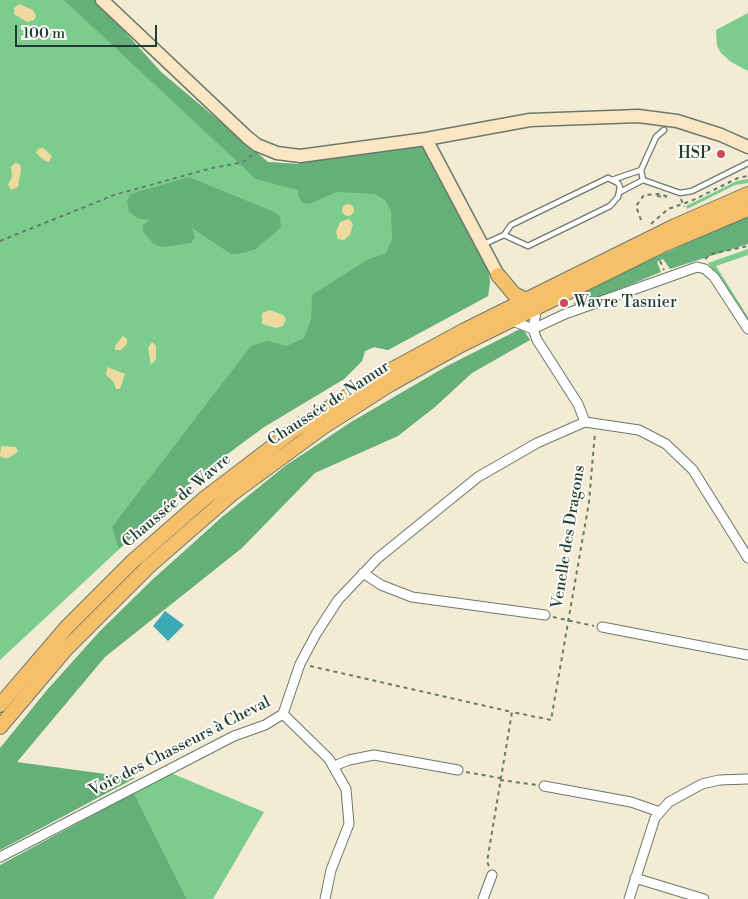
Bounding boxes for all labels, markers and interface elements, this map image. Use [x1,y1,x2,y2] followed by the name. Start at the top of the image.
[18,15,160,47] scale bar
[23,24,65,43] text: 100 m
[678,144,711,164] place label: HSP
[715,148,727,160] marker: HSP
[574,293,677,313] place label: Wavre Tasnier
[558,297,570,309] marker: Wavre Tasnier
[264,357,394,451] street label: Chaussée de Namur
[119,450,235,552] street label: Chaussée de Wavre
[548,464,590,610] street label: Venelle des Dragons
[86,693,274,801] street label: Voie des Chasseurs à Cheval

